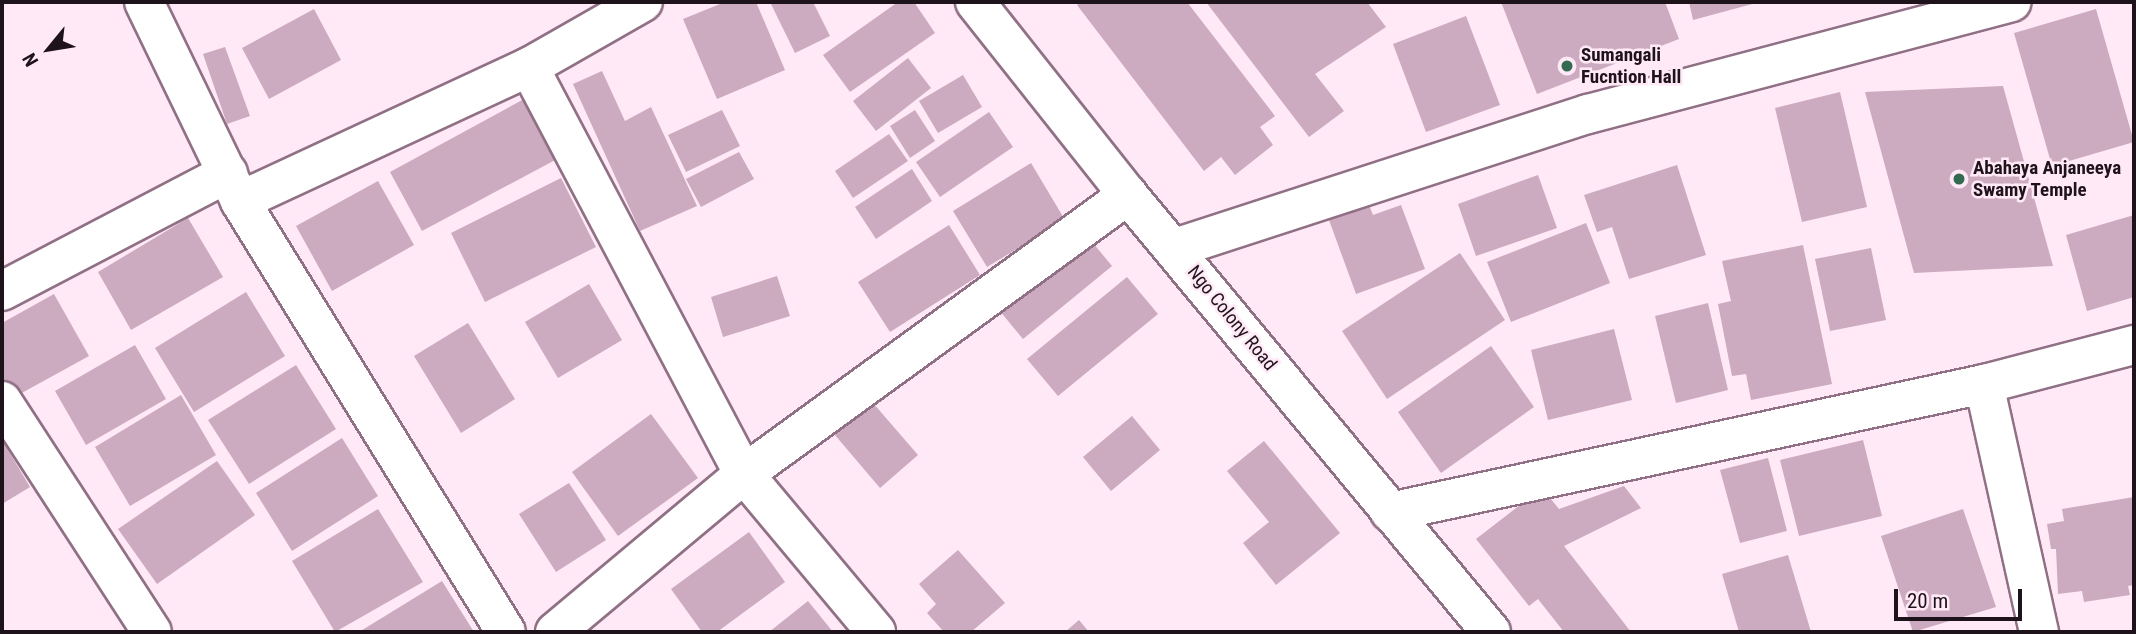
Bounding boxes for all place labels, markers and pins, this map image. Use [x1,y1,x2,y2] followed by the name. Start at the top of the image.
[1581,44,1681,88] place label: Sumangali Fucntion Hall
[1559,58,1575,74] marker: Sumangali Fucntion Hall
[1973,157,2121,201] place label: Abahaya Anjaneeya Swamy Temple
[1951,171,1967,187] marker: Abahaya Anjaneeya Swamy Temple

